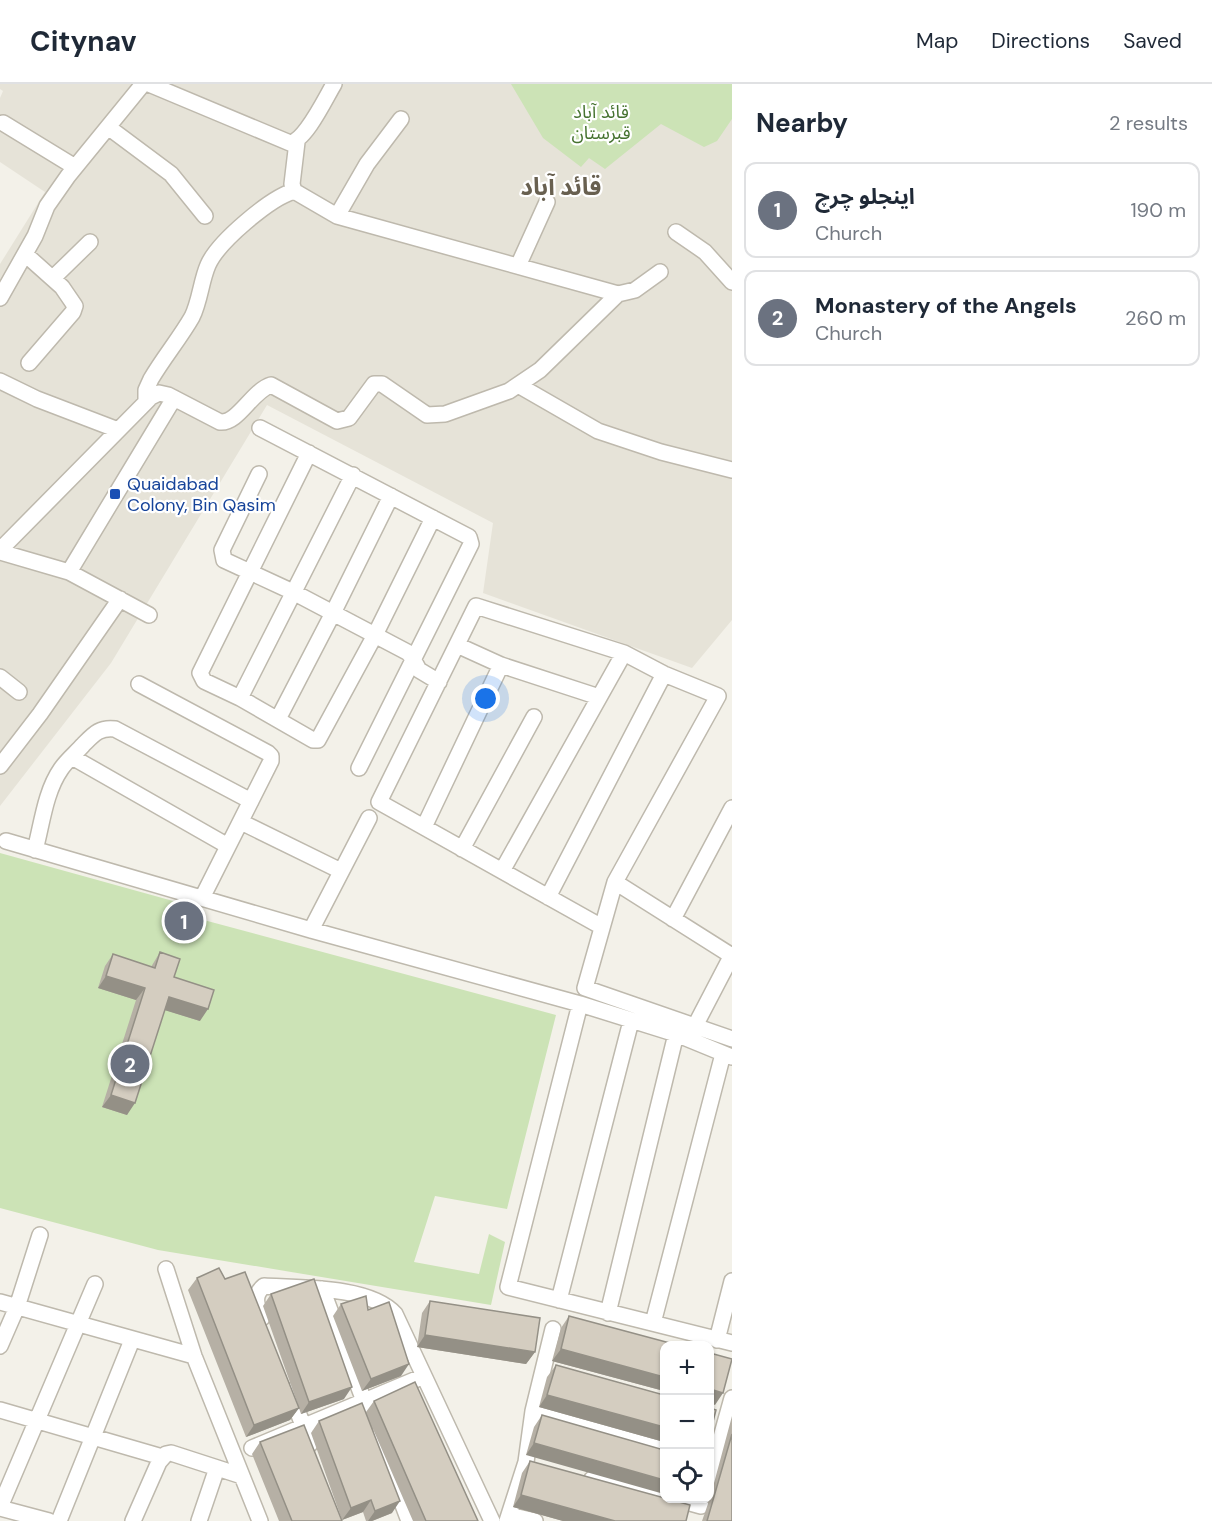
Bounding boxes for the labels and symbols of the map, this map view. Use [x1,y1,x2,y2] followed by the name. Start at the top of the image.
[571,100,631,145] park label: قائد آباد قبرستان
[521,171,601,202] district label: قائد آباد
[127,472,276,517] place label: Quaidabad Colony, Bin Qasim
[108,487,122,501] marker: Quaidabad Colony, Bin Qasim
[471,684,500,713] your location
[164,898,204,944] pin: 1
[110,1042,150,1086] pin: 2

